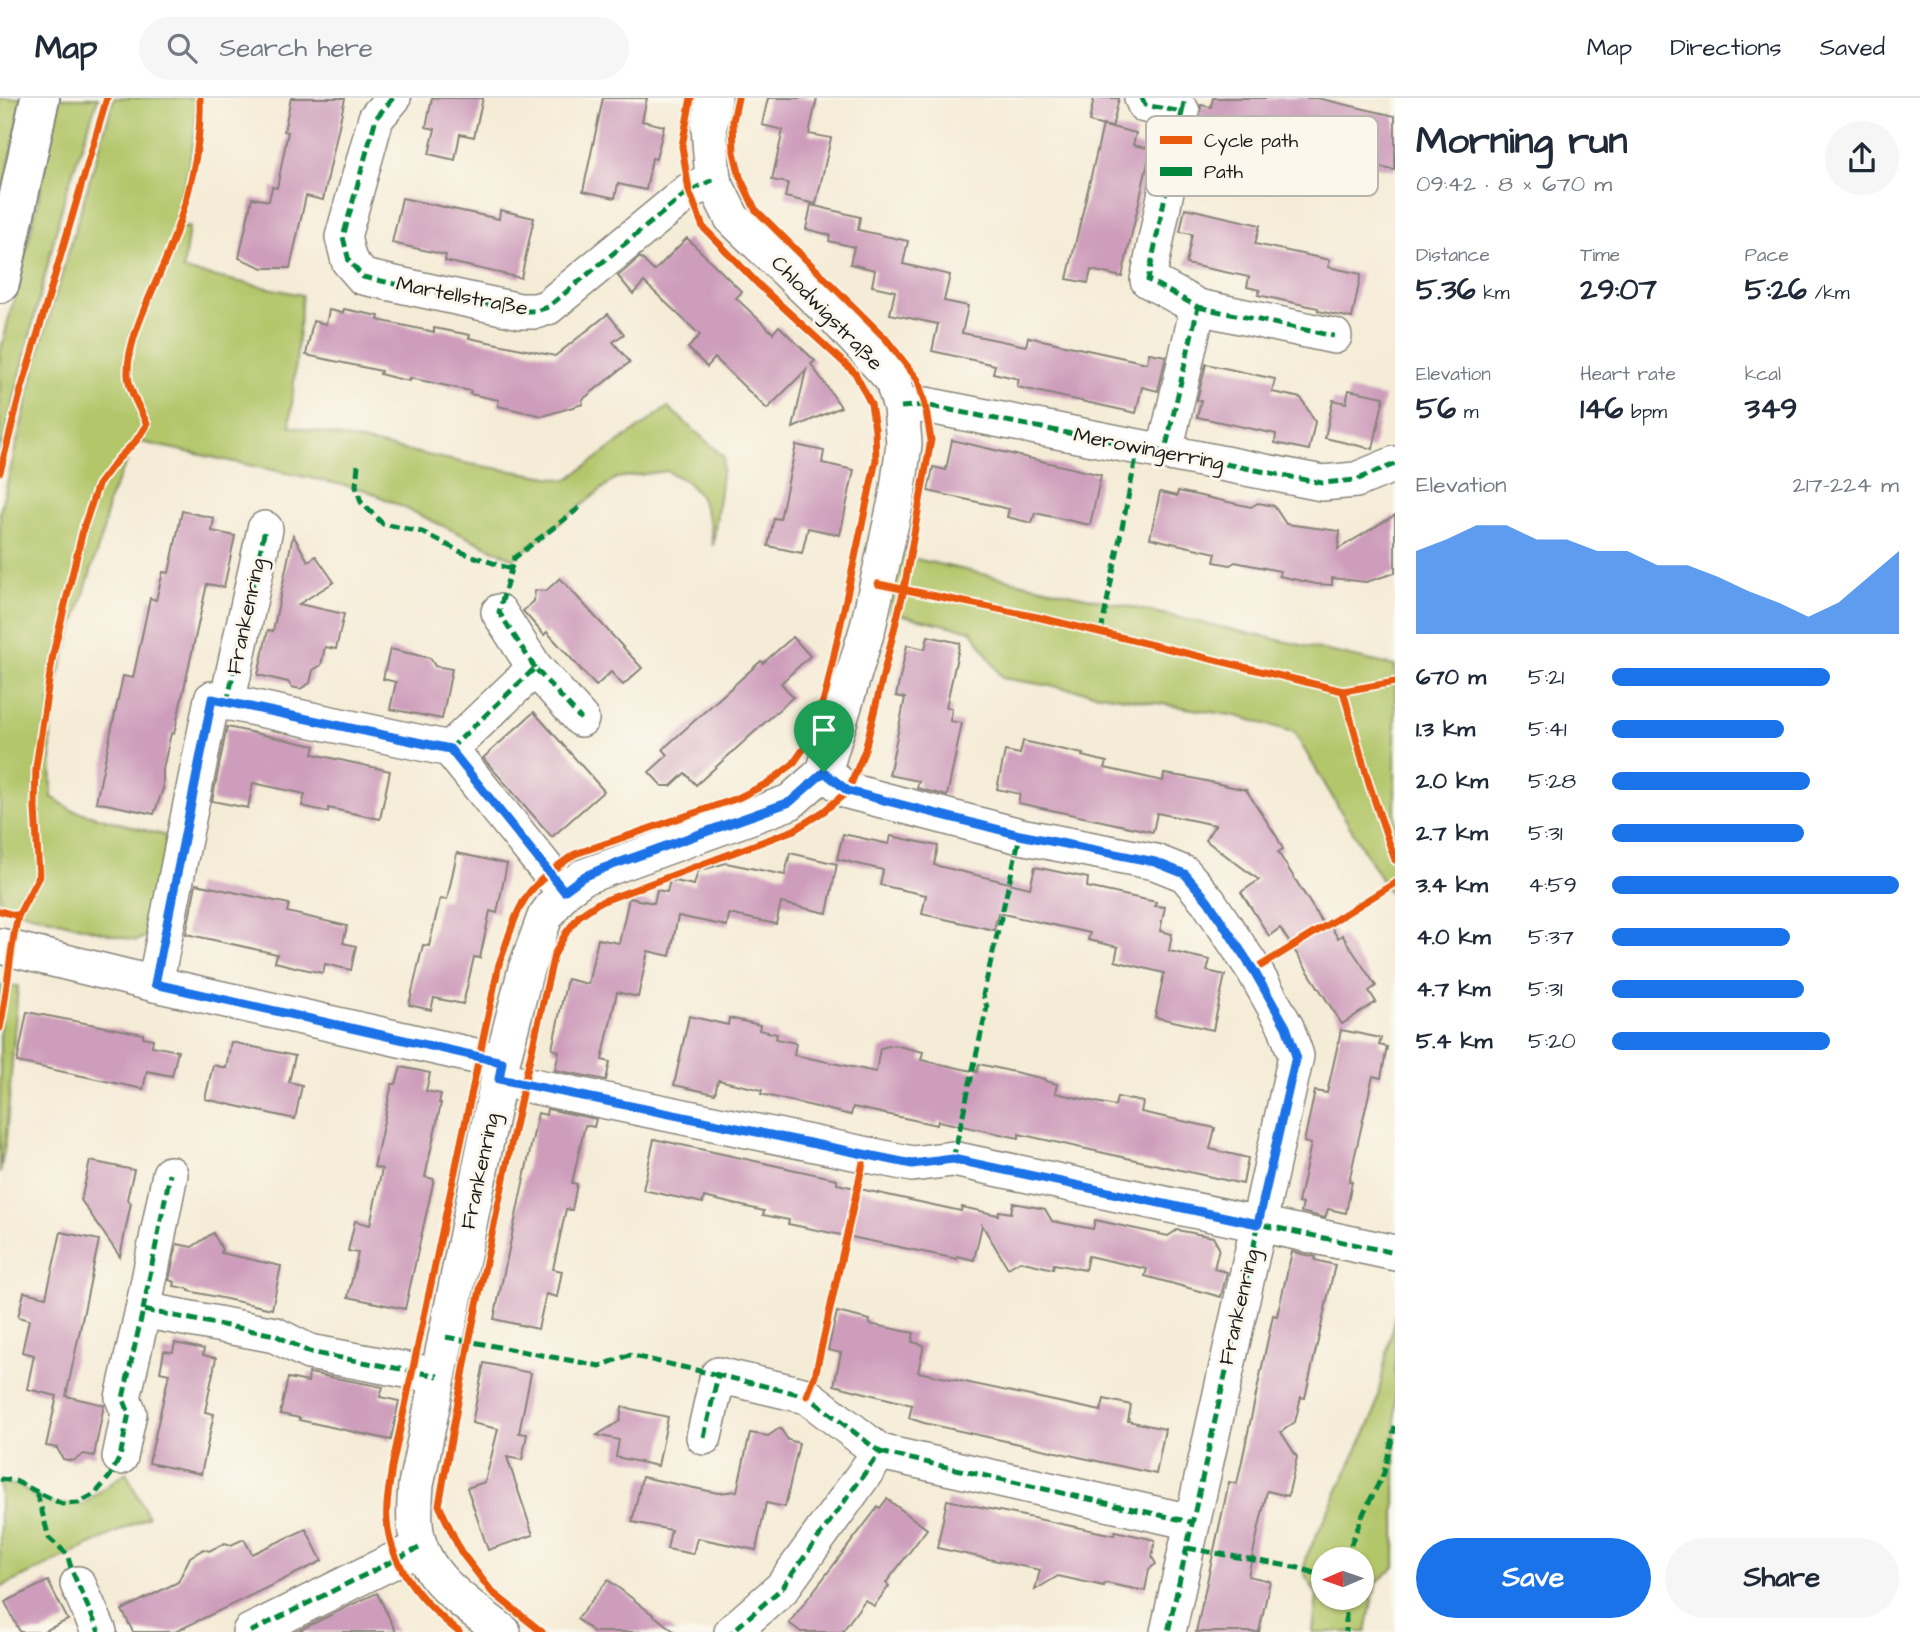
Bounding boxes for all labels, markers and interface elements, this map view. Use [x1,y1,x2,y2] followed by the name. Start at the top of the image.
[139,17,629,80] search box
[35,25,97,71] text: Map
[163,29,201,67] icon: search
[219,30,373,66] text: Search here
[1587,31,1632,65] text: Map
[1670,31,1782,65] text: Directions
[1820,31,1885,65] text: Saved
[1146,116,1378,196] legend
[1416,116,1628,168] text: Morning run
[1825,121,1899,195] button: share
[1204,128,1299,156] text: Cycle path
[1204,159,1243,186] text: Path
[1416,168,1612,200] text: 09:42 · 8 × 670 m
[1416,242,1490,269] text: Distance
[1580,242,1620,269] text: Time
[1745,242,1789,269] text: Pace
[763,249,889,378] street label: Chlodwigstraße
[394,269,530,323] street label: Martellstraße
[1416,269,1476,311] text: 5.36
[1580,269,1657,311] text: 29:07
[1745,269,1807,311] text: 5:26
[1476,280,1510,307] text: km
[1807,280,1850,307] text: /km
[1416,361,1491,388] text: Elevation
[1580,361,1676,388] text: Heart rate
[1745,361,1781,388] text: kcal
[1416,388,1456,430] text: 56
[1580,388,1623,430] text: 146
[1745,388,1797,430] text: 349
[1456,399,1478,426] text: m
[1623,399,1667,426] text: bpm
[1071,420,1227,480] street label: Merowingerring
[1416,469,1507,501] text: Elevation
[1793,469,1899,501] text: 217–224 m
[220,555,274,677] street label: Frankenring
[1416,661,1486,693] text: 670 m
[1528,661,1564,693] text: 5:21
[794,700,854,772] pin
[805,711,843,749] icon: arrive
[1416,713,1475,745] text: 1.3 km
[1528,713,1567,745] text: 5:41
[1416,765,1488,797] text: 2.0 km
[1528,765,1576,797] text: 5:28
[1416,817,1488,849] text: 2.7 km
[1528,817,1563,849] text: 5:31
[1416,869,1488,901] text: 3.4 km
[1528,869,1577,901] text: 4:59
[1416,921,1491,953] text: 4.0 km
[1528,921,1574,953] text: 5:37
[1416,973,1490,1005] text: 4.7 km
[1528,973,1563,1005] text: 5:31
[1416,1025,1492,1057] text: 5.4 km
[1528,1025,1576,1057] text: 5:20
[454,1110,508,1232] street label: Frankenring
[1212,1246,1268,1368] street label: Frankenring
[1416,1538,1651,1618] button: Save
[1665,1538,1899,1618] button: Share
[1311,1547,1374,1610] north arrow
[1311,1547,1374,1610] map controls

